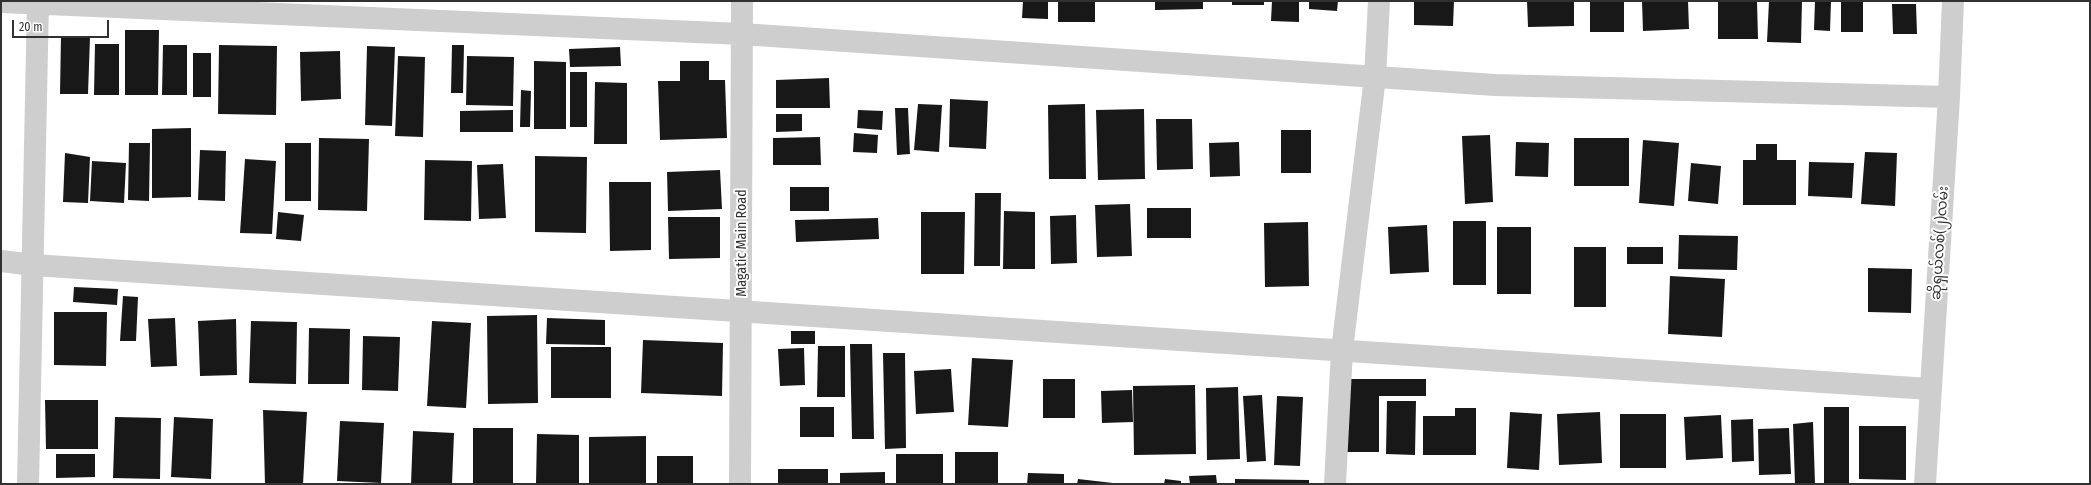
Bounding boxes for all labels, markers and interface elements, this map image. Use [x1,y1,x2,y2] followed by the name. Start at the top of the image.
[14,12,111,38] scale bar
[19,20,43,34] text: 20 m
[1928,186,1952,300] street label: ဆိုရှယ်လစ်(၂)လမ်း
[734,189,750,297] street label: Magatic Main Road

